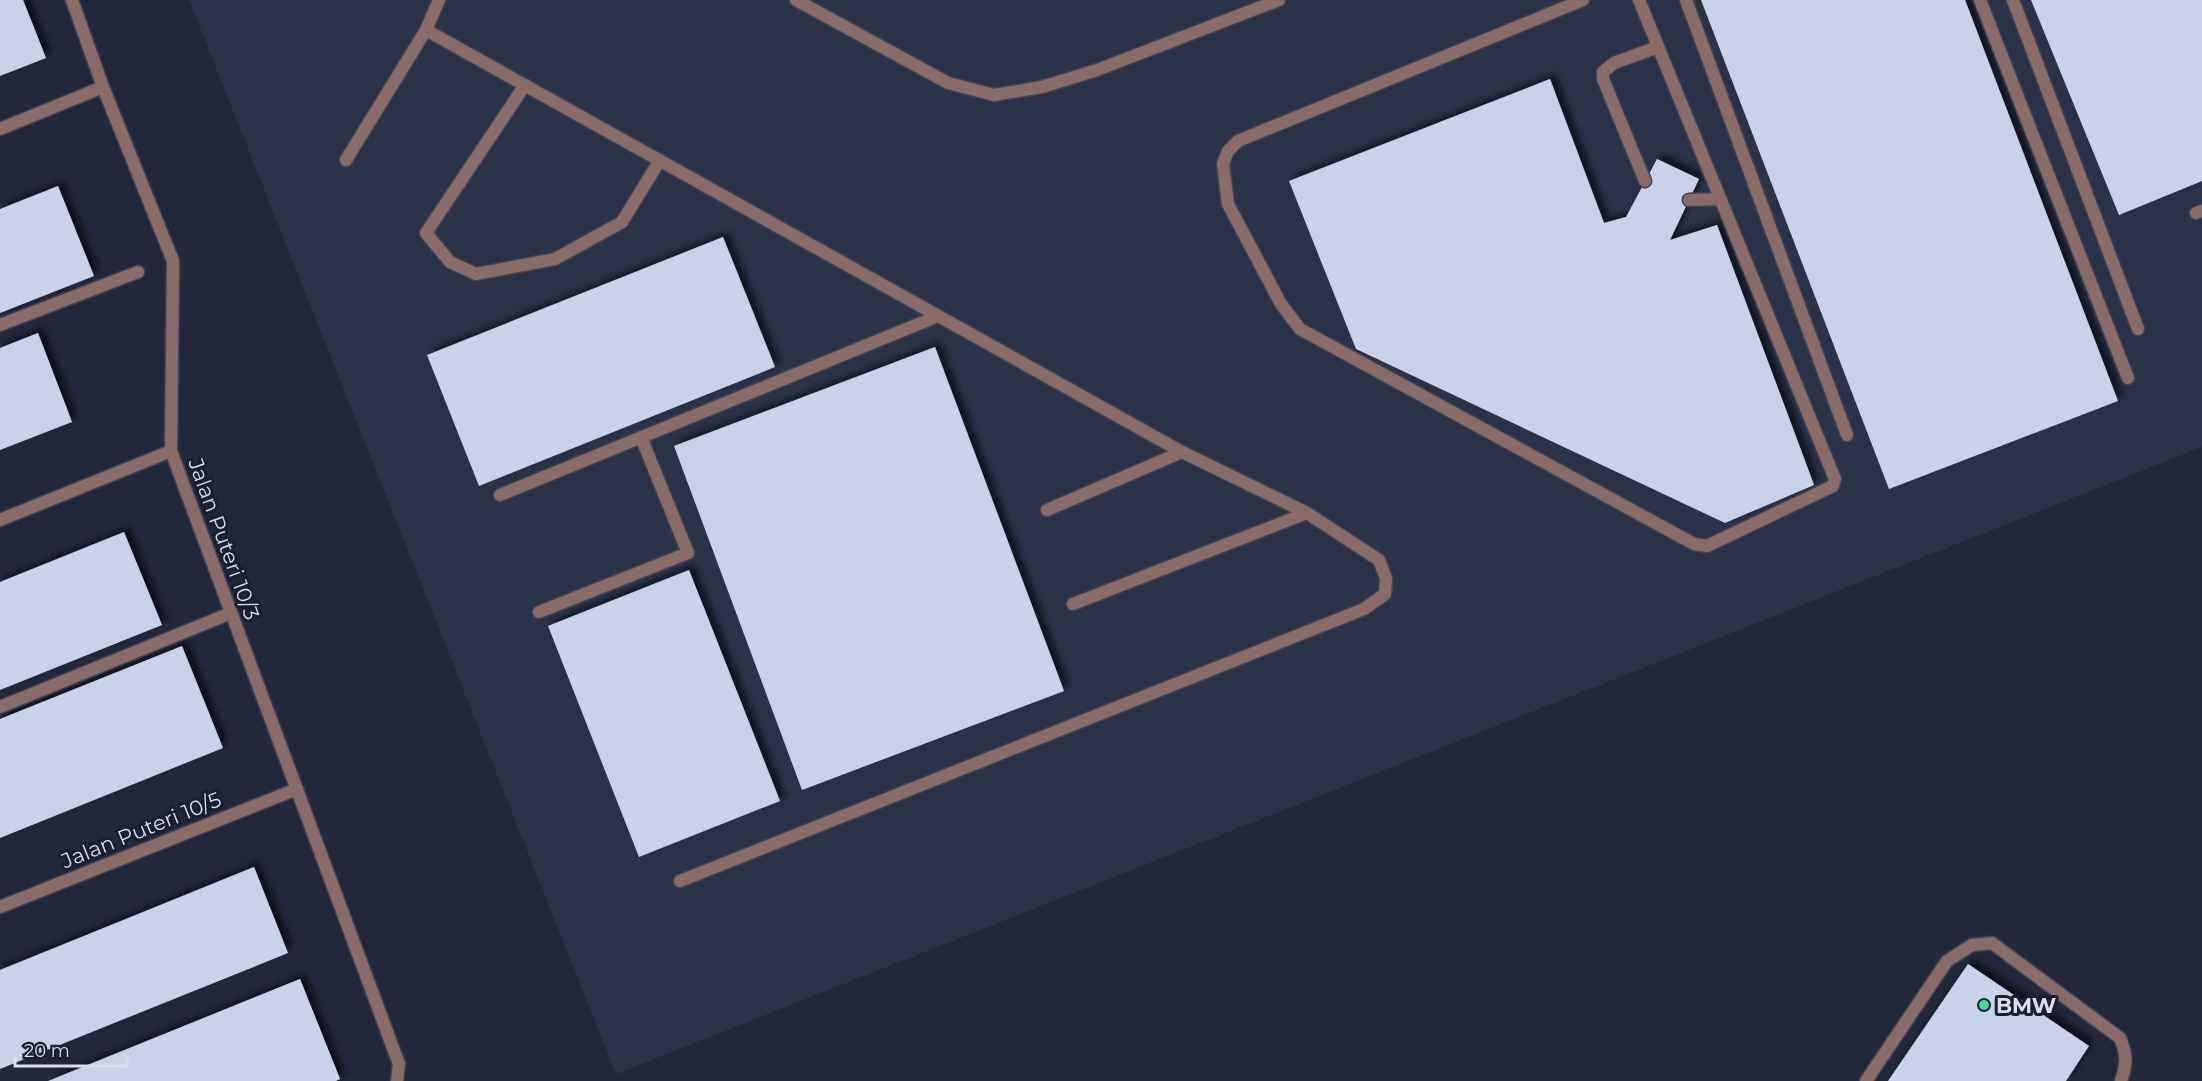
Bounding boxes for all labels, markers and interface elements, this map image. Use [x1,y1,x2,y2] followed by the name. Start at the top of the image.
[183,454,265,623] street label: Jalan Puteri 10/3
[57,787,225,874] street label: Jalan Puteri 10/5
[1996,993,2056,1018] place label: BMW
[1977,998,1991,1012] marker: BMW
[15,1030,128,1068] scale bar
[24,1040,70,1062] text: 20 m

